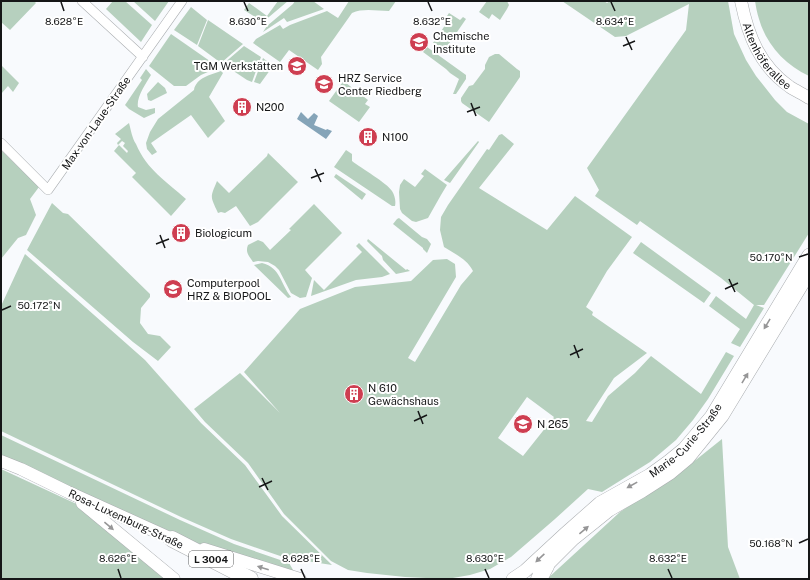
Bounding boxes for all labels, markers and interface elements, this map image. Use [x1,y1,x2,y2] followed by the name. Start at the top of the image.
[45,15,83,27] text: 8.628°E
[229,15,267,27] text: 8.630°E
[413,15,451,27] text: 8.632°E
[596,15,634,27] text: 8.634°E
[741,21,793,92] street label: Altenhöferallee
[433,30,489,55] place label: Chemische Institute
[408,31,430,53] school or university icon: Chemische Institute
[286,55,308,77] school or university icon: TGM Werkstätten
[194,60,283,72] place label: TGM Werkstätten
[338,72,422,97] place label: HRZ Service Center Riedberg
[313,73,335,95] school or university icon: HRZ Service Center Riedberg
[59,74,133,172] street label: Max-von-Laue-Straße
[231,96,253,118] building icon: N200
[256,101,285,113] place label: N200
[357,126,379,148] building icon: N100
[382,131,408,143] place label: N100
[170,222,192,244] building icon: Biologicum
[195,227,252,239] place label: Biologicum
[750,251,792,263] text: 50.170°N
[187,277,271,302] place label: Computerpool HRZ & BIOPOOL
[162,278,184,300] school or university icon: Computerpool HRZ & BIOPOOL
[17,299,61,311] text: 50.172°N
[763,318,770,330] one-way arrow
[742,372,749,384] one-way arrow
[368,382,439,407] place label: N 610 Gewächshaus
[343,383,365,405] building icon: N 610 Gewächshaus
[647,401,724,480] street label: Marie-Curie-Straße
[512,413,534,435] school or university icon: N 265
[537,418,568,430] place label: N 265
[626,482,638,488] one-way arrow
[67,487,185,551] street label: Rosa-Luxemburg-Straße
[104,521,114,530] one-way arrow
[579,525,589,534] one-way arrow
[749,537,793,549] text: 50.168°N
[189,551,233,567] road number: L 3004
[99,552,137,564] text: 8.626°E
[282,552,320,564] text: 8.628°E
[466,552,504,564] text: 8.630°E
[649,552,687,564] text: 8.632°E
[535,553,545,562] one-way arrow
[256,565,268,571] one-way arrow

